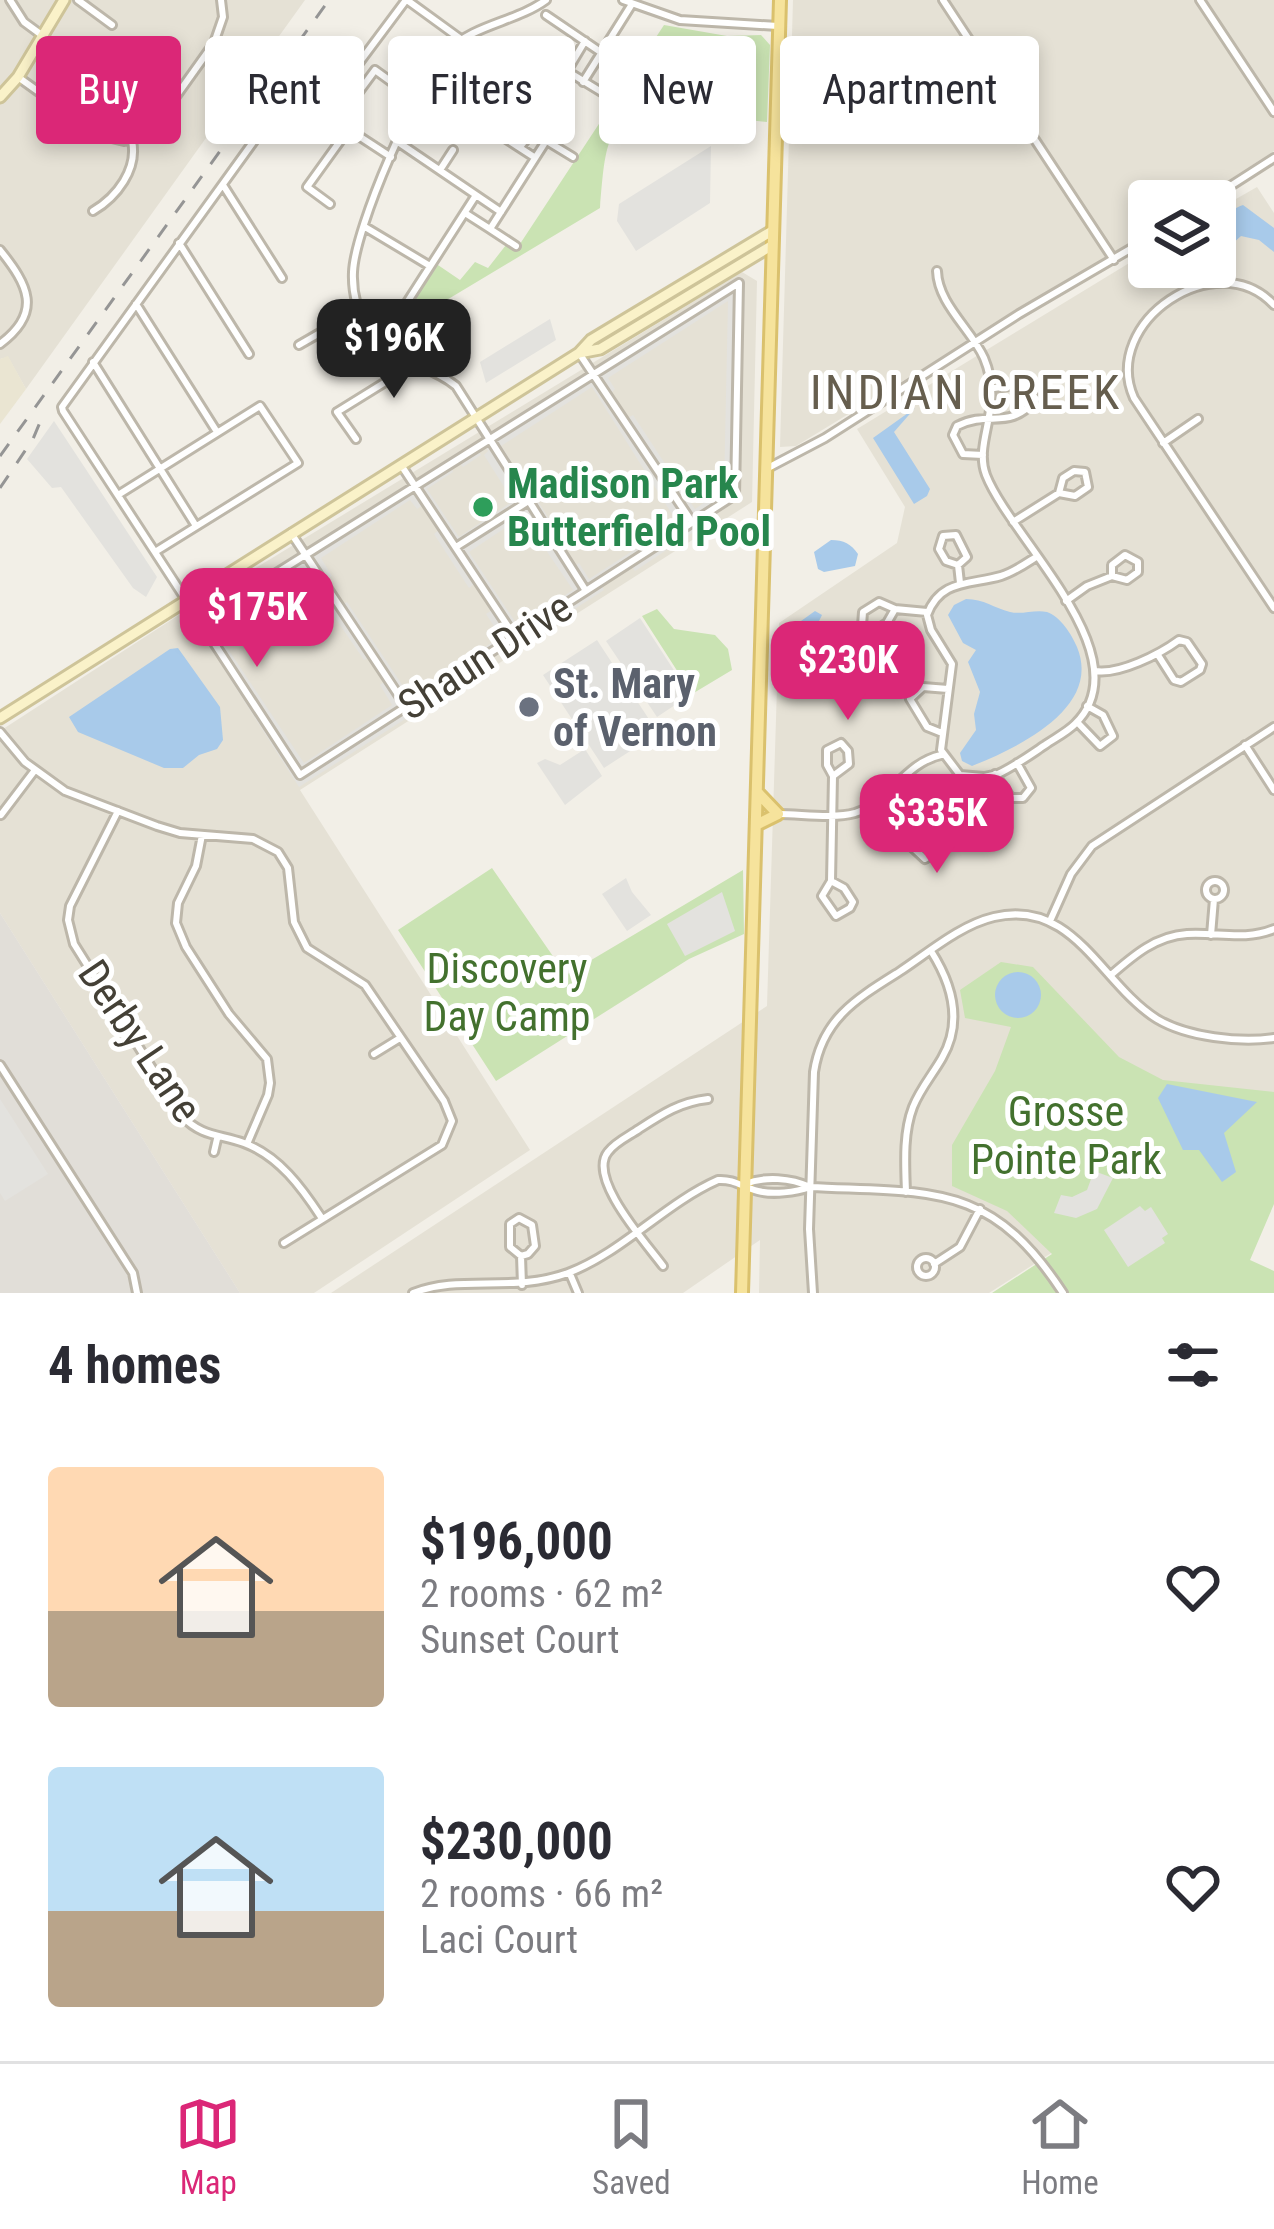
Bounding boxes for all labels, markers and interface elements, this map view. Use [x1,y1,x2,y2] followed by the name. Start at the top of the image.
[36,36,181,144] chip: Buy
[205,36,364,144] chip: Rent
[388,36,575,144] chip: Filters
[599,36,756,144] chip: New
[780,36,1039,144] chip: Apartment
[1128,180,1236,288] map controls
[1128,180,1236,288] button: layers
[310,299,478,401] pin: $196K
[344,315,444,361] text: $196K
[810,364,1122,421] district label: INDIAN CREEK
[507,459,771,556] place label: Madison Park Butterfield Pool
[470,494,496,520] marker: Madison Park Butterfield Pool
[173,568,341,670] pin: $175K
[389,582,581,730] street label: Shaun Drive
[207,584,307,630] text: $175K
[764,621,932,723] pin: $230K
[798,637,898,683] text: $230K
[553,659,717,756] place label: St. Mary of Vernon
[516,694,542,720] marker: St. Mary of Vernon
[853,774,1021,876] pin: $335K
[887,790,987,836] text: $335K
[423,944,591,1041] park label: Discovery Day Camp
[68,951,212,1131] street label: Derby Lane
[971,1087,1161,1184] park label: Grosse Pointe Park
[1160,1332,1226,1398] icon: filters
[48,1336,221,1395] text: 4 homes
[420,1512,613,1571] text: $196,000
[144,1515,288,1659] icon: home
[1160,1554,1226,1620] icon: heart
[420,1571,663,1617] text: 2 rooms · 62 m²
[420,1617,619,1663] text: Sunset Court
[420,1812,613,1871] text: $230,000
[144,1815,288,1959] icon: home
[1160,1854,1226,1920] icon: heart
[420,1871,663,1917] text: 2 rooms · 66 m²
[420,1917,578,1963] text: Laci Court
[175,2091,241,2202] tab: Map
[592,2091,671,2202] tab: Saved
[1021,2091,1099,2202] tab: Home

